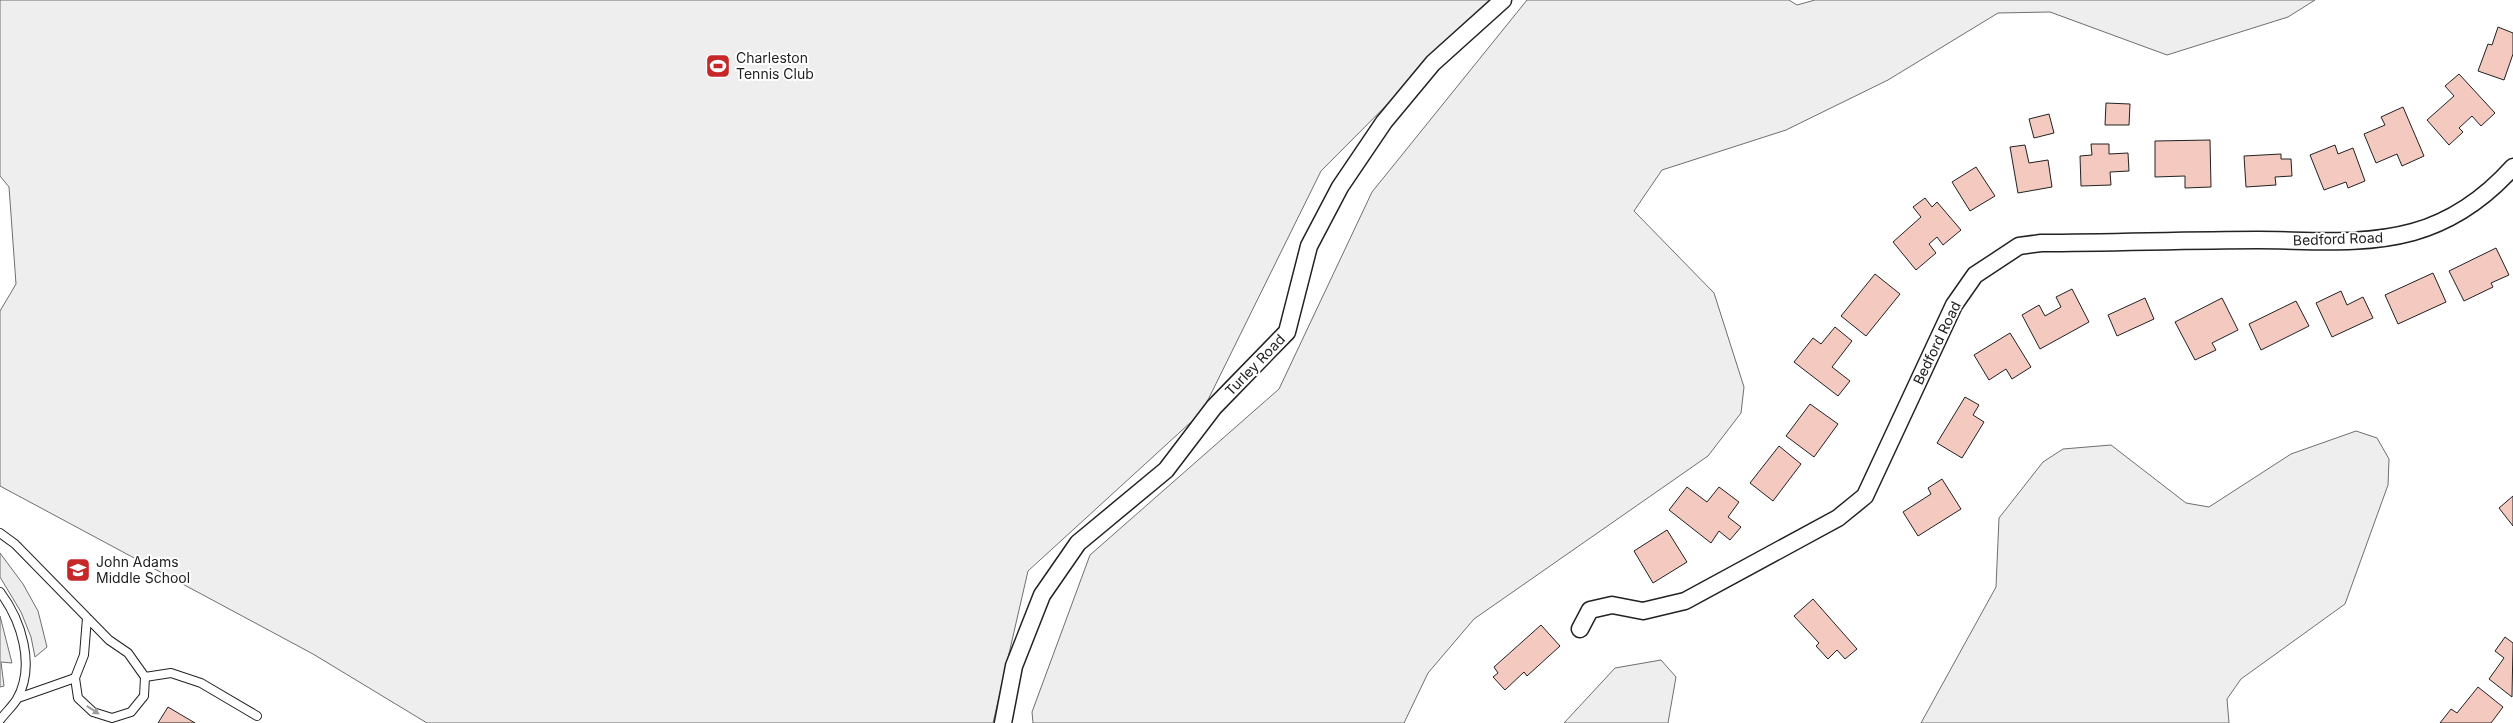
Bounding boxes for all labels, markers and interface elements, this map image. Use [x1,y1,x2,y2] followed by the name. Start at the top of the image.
[736,49,814,82] place label: Charleston Tennis Club
[705,53,731,79] sports icon: Charleston Tennis Club
[2293,228,2383,249] street label: Bedford Road
[1909,298,1964,387] street label: Bedford Road
[1221,330,1288,399] street label: Turley Road
[96,553,190,586] place label: John Adams Middle School
[65,557,91,583] school or university icon: John Adams Middle School
[86,705,100,714] one-way arrow

